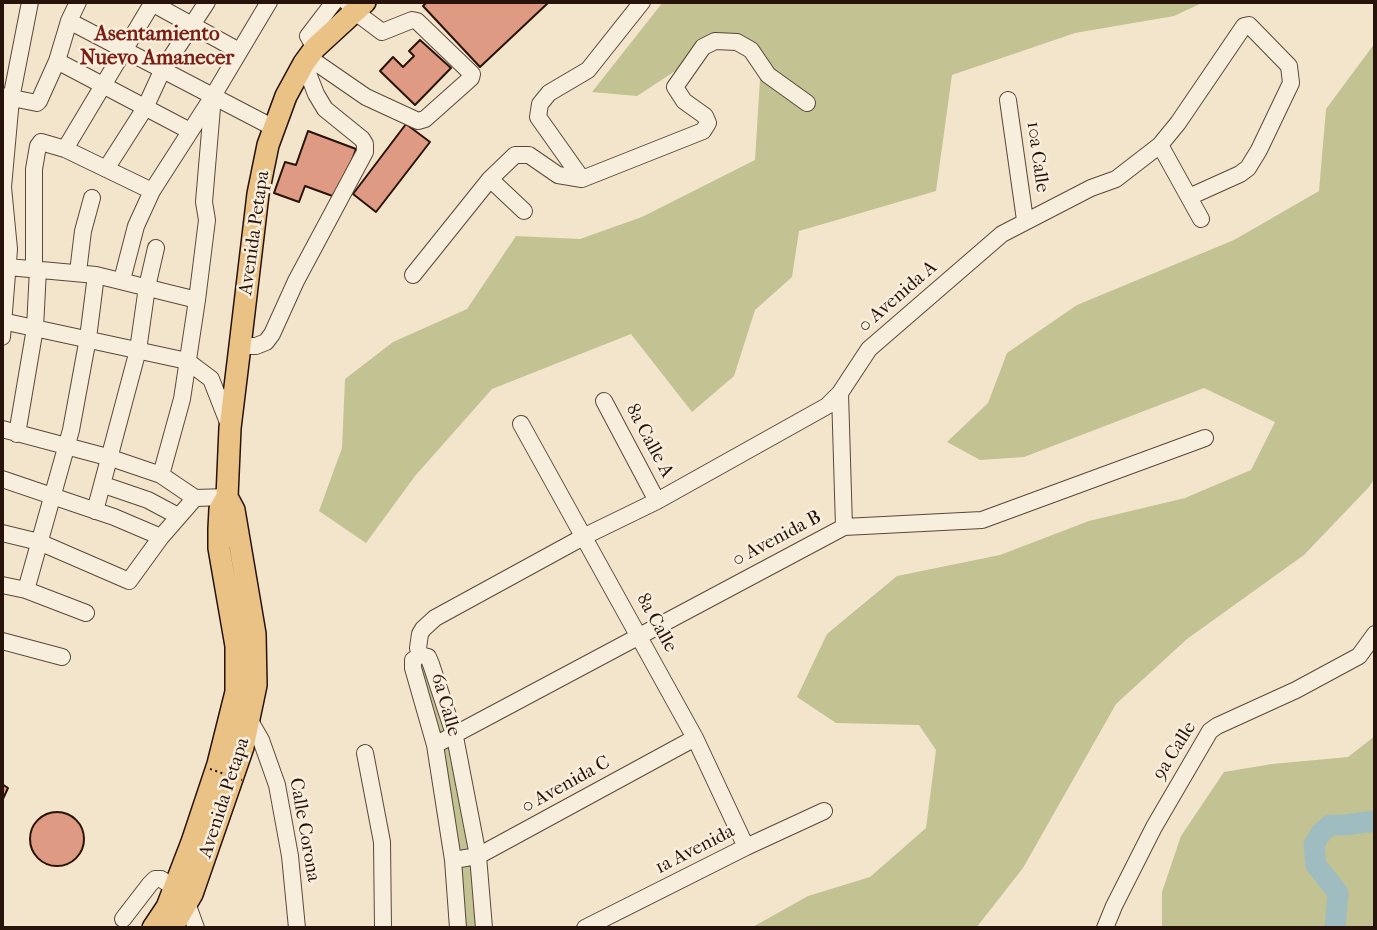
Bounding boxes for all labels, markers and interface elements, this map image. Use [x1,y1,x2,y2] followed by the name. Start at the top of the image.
[80,22,234,72] district label: Asentamiento Nuevo Amanecer
[1021,120,1053,194] street label: 10a Calle
[235,169,275,297] street label: Avenida Petapa
[854,257,942,337] street label: 0 Avenida A
[620,400,678,482] street label: 8a Calle A
[729,506,825,572] street label: 0 Avenida B
[631,590,681,656] street label: 8a Calle
[425,671,465,739] street label: 6a Calle
[1148,718,1202,784] street label: 9a Calle
[195,735,255,861] street label: Avenida Petapa
[518,751,614,819] street label: 0 Avenida C
[284,776,324,884] street label: Calle Corona
[652,820,738,880] street label: 1a Avenida

